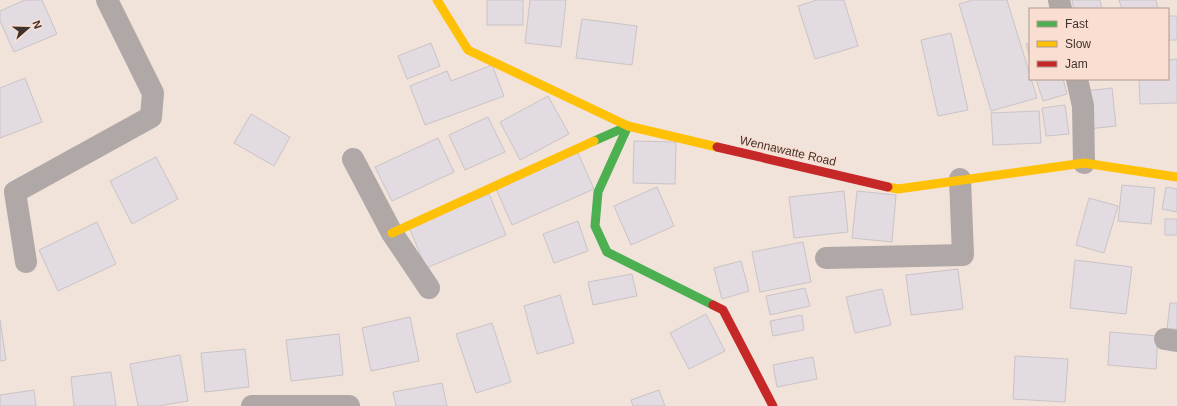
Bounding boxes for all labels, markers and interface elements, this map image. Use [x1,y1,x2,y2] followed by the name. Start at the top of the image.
[8,8,48,48] north arrow
[1029,8,1169,80] legend
[1065,17,1089,31] text: Fast
[30,19,44,30] text: N
[1065,37,1091,51] text: Slow
[1065,57,1088,71] text: Jam
[738,133,838,169] street label: Wennawatte Road

